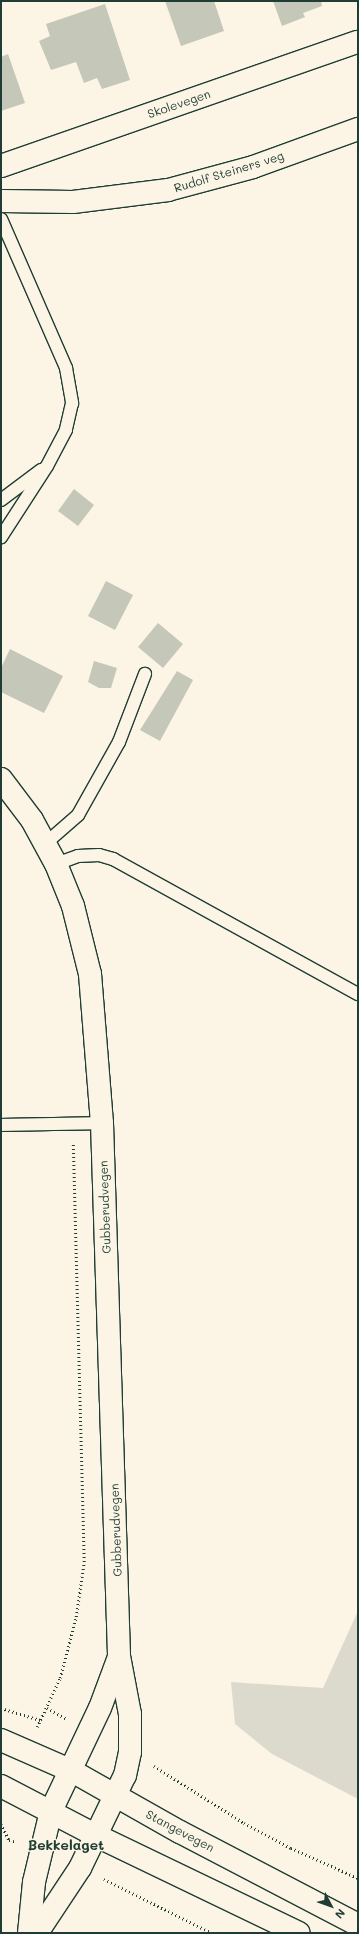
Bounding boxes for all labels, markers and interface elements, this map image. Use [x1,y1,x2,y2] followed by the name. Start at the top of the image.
[146,87,212,121] street label: Skolevegen
[172,148,286,196] street label: Rudolf Steiners veg
[96,1160,114,1254] street label: Gubberudvegen
[107,1483,125,1577] street label: Gubberudvegen
[143,1807,217,1855] street label: Stangevegen
[28,1837,104,1853] district label: Bekkelaget
[311,1886,351,1926] north arrow
[332,1906,349,1922] text: N

